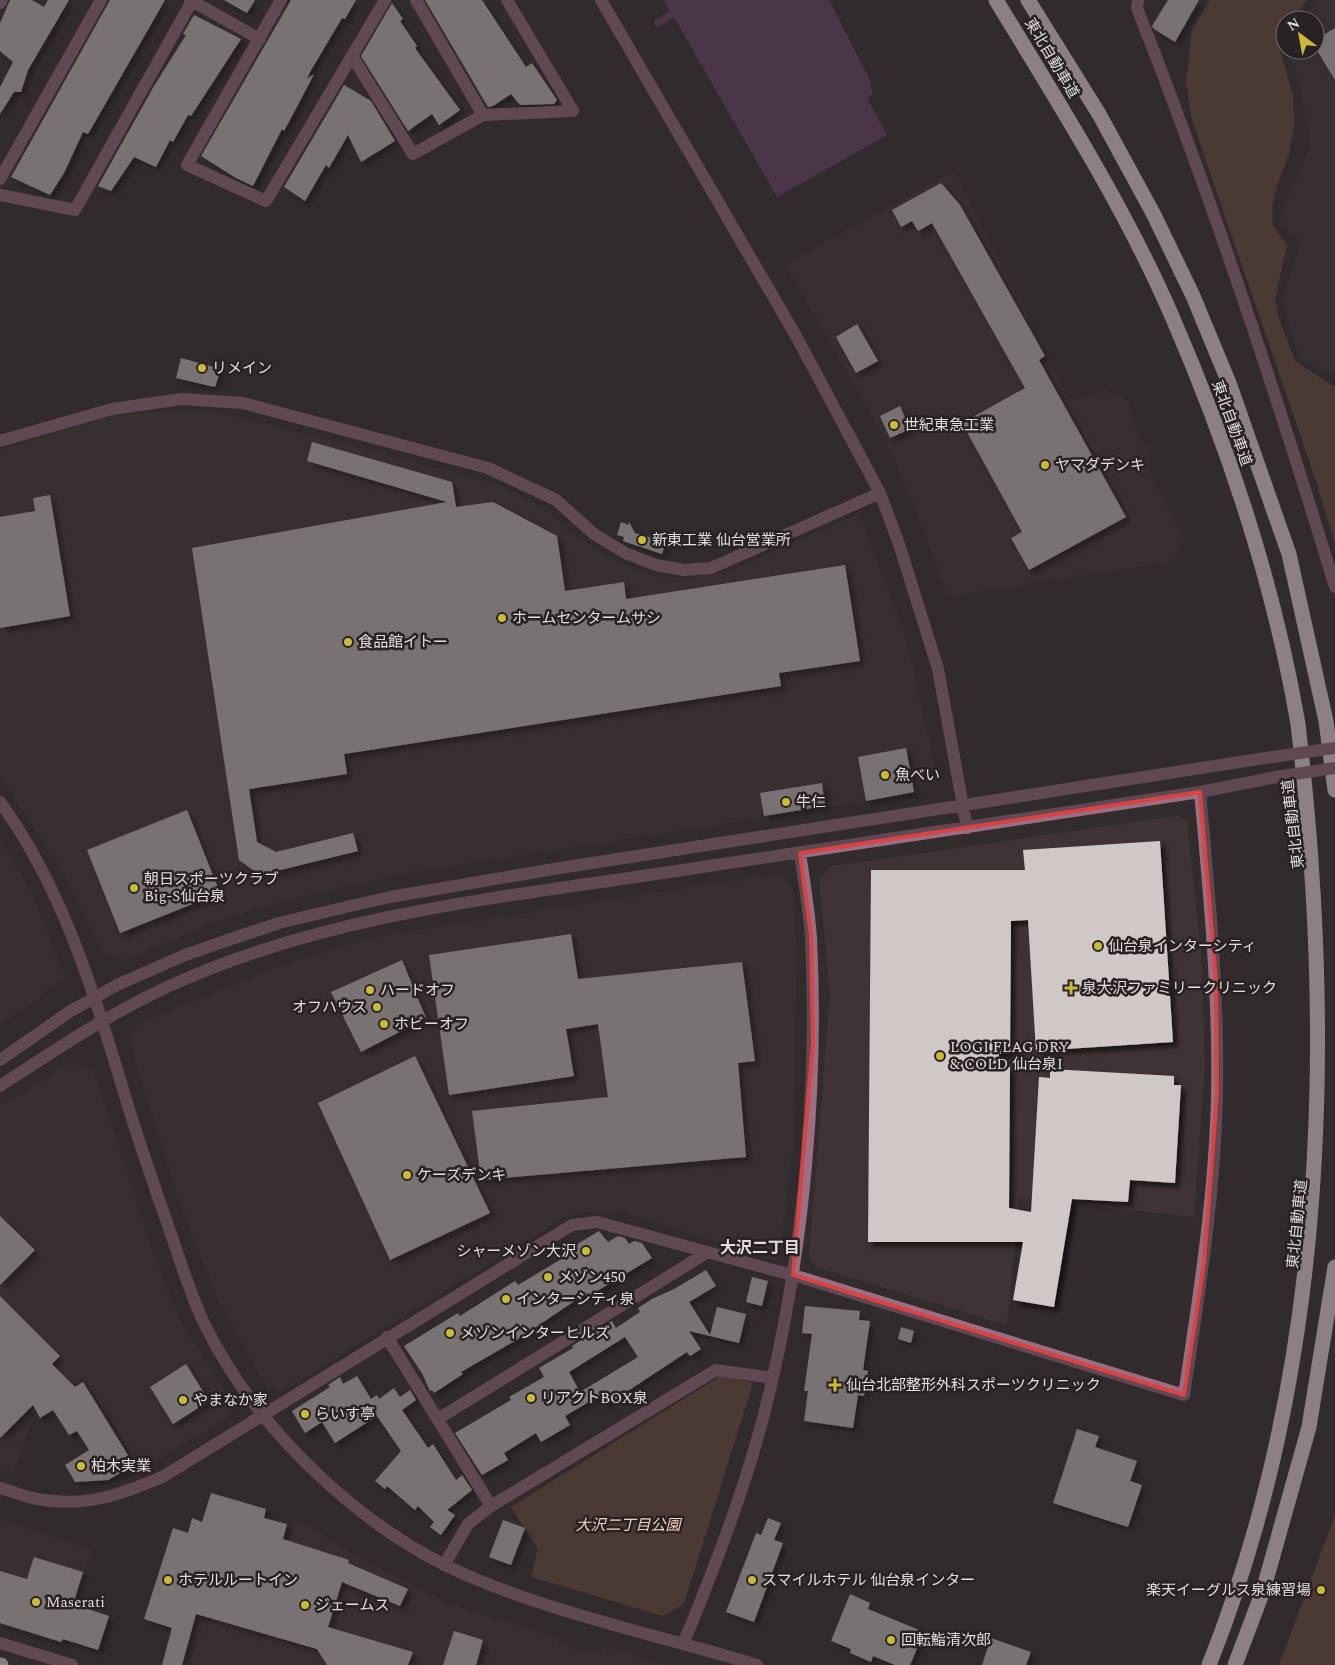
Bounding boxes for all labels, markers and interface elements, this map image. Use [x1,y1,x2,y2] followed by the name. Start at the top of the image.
[1275,10,1325,60] north arrow
[1283,12,1304,36] text: N
[1019,14,1085,103] street label: 東北自動車道
[212,357,272,380] place label: リメイン
[196,362,208,374] marker: リメイン
[1205,377,1258,469] street label: 東北自動車道
[904,414,994,437] place label: 世紀東急工業
[888,419,900,431] marker: 世紀東急工業
[1055,454,1145,477] place label: ヤマダデンキ
[1039,459,1051,471] marker: ヤマダデンキ
[652,529,791,552] place label: 新東工業 仙台営業所
[636,534,648,546] marker: 新東工業 仙台営業所
[512,607,661,630] place label: ホームセンタームサシ
[496,612,508,624] marker: ホームセンタームサシ
[358,631,448,654] place label: 食品館イトー
[342,636,354,648] marker: 食品館イトー
[895,764,940,787] place label: 魚べい
[879,769,891,781] marker: 魚べい
[1277,778,1310,870] street label: 東北自動車道
[796,791,826,814] place label: 牛仁
[780,796,792,808] marker: 牛仁
[144,868,279,908] place label: 朝日スポーツクラブ Big-S仙台泉
[128,882,140,894] marker: 朝日スポーツクラブ Big-S仙台泉
[1108,935,1257,958] place label: 仙台泉インターシティ
[1092,940,1104,952] marker: 仙台泉インターシティ
[1082,977,1277,1000] place label: 泉大沢ファミリークリニック
[380,979,455,1002] place label: ハードオフ
[1064,981,1078,995] marker: 泉大沢ファミリークリニック
[364,984,376,996] marker: ハードオフ
[292,996,367,1019] place label: オフハウス
[371,1001,383,1013] marker: オフハウス
[394,1013,469,1036] place label: ホビーオフ
[378,1018,390,1030] marker: ホビーオフ
[950,1036,1069,1076] place label: LOGI FLAG DRY & COLD 仙台泉I
[934,1050,946,1062] marker: LOGI FLAG DRY & COLD 仙台泉I
[417,1164,506,1187] place label: ケーズデンキ
[401,1169,413,1181] marker: ケーズデンキ
[1281,1178,1314,1270] street label: 東北自動車道
[720,1236,800,1260] district label: 大沢二丁目
[457,1240,576,1263] place label: シャーメゾン大沢
[580,1245,592,1257] marker: シャーメゾン大沢
[558,1266,626,1289] place label: メゾン450
[542,1271,554,1283] marker: メゾン450
[516,1288,635,1311] place label: インターシティ泉
[500,1293,512,1305] marker: インターシティ泉
[460,1322,610,1345] place label: メゾンインターヒルズ
[444,1327,456,1339] marker: メゾンインターヒルズ
[846,1374,1101,1397] place label: 仙台北部整形外科スポーツクリニック
[828,1378,842,1392] marker: 仙台北部整形外科スポーツクリニック
[541,1387,648,1410] place label: リアクトBOX泉
[193,1389,268,1412] place label: やまなか家
[525,1392,537,1404] marker: リアクトBOX泉
[177,1394,189,1406] marker: やまなか家
[315,1403,375,1426] place label: らいす亭
[299,1408,311,1420] marker: らいす亭
[91,1455,151,1478] place label: 柏木実業
[75,1460,87,1472] marker: 柏木実業
[575,1514,682,1537] park label: 大沢二丁目公園
[178,1569,298,1592] place label: ホテルルートイン
[762,1569,975,1592] place label: スマイルホテル 仙台泉インター
[162,1574,174,1586] marker: ホテルルートイン
[746,1574,758,1586] marker: スマイルホテル 仙台泉インター
[1146,1579,1311,1602] place label: 楽天イーグルス泉練習場
[1315,1584,1327,1596] marker: 楽天イーグルス泉練習場
[46,1591,105,1614] place label: Maserati
[315,1594,390,1617] place label: ジェームス
[30,1596,42,1608] marker: Maserati
[299,1599,311,1611] marker: ジェームス
[901,1629,991,1652] place label: 回転鮨清次郎
[885,1634,897,1646] marker: 回転鮨清次郎

